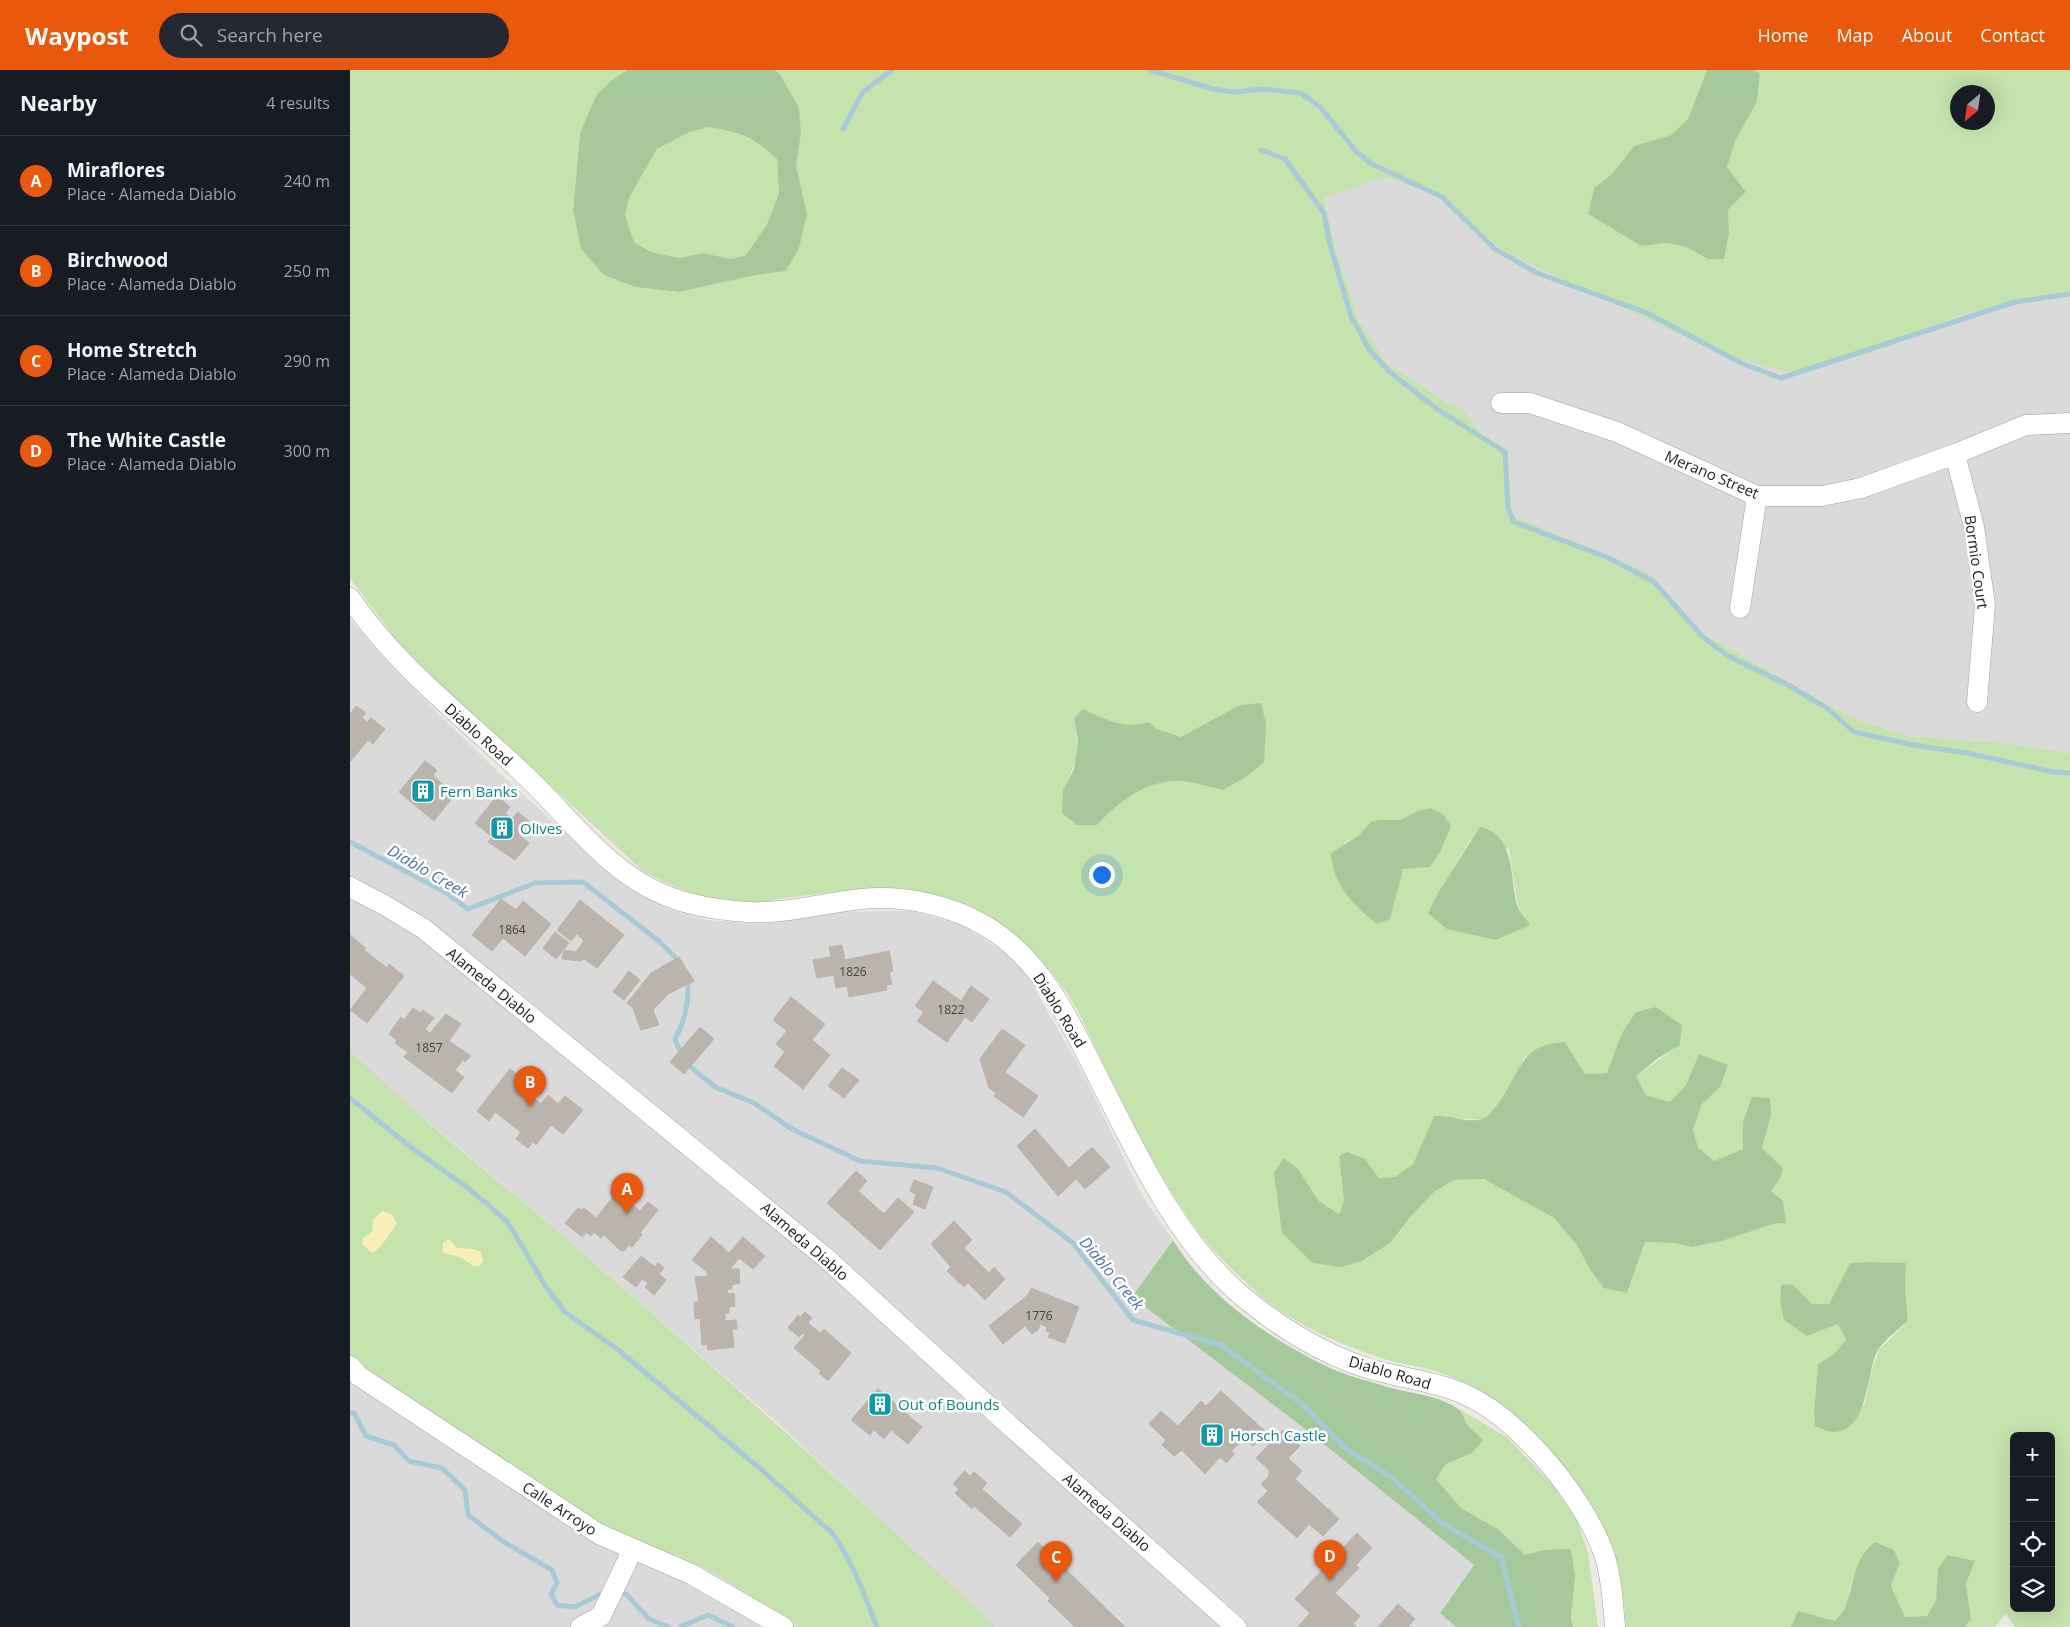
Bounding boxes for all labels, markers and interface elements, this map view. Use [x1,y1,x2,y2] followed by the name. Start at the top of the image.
[159,13,509,58] search box
[25,19,129,52] text: Waypost
[177,21,205,49] icon: search
[217,22,323,48] text: Search here
[1758,23,1808,47] text: Home
[1836,23,1874,47] text: Map
[1902,23,1952,47] text: About
[1980,23,2045,47] text: Contact
[1950,85,1995,130] north arrow
[20,89,97,117] text: Nearby
[266,92,330,114] text: 4 results
[67,157,165,183] text: Miraflores
[30,170,42,192] text: A
[284,170,330,192] text: 240 m
[67,183,236,205] text: Place · Alameda Diablo
[67,247,168,273] text: Birchwood
[31,260,41,282] text: B
[284,260,330,282] text: 250 m
[67,273,236,295] text: Place · Alameda Diablo
[67,337,197,363] text: Home Stretch
[31,350,41,372] text: C
[284,350,330,372] text: 290 m
[67,363,236,385] text: Place · Alameda Diablo
[67,427,226,453] text: The White Castle
[30,440,42,462] text: D
[284,440,330,462] text: 300 m
[1662,445,1762,503] street label: Merano Street
[67,453,236,475] text: Place · Alameda Diablo
[1961,514,1993,610] street label: Bormio Court
[441,698,517,770] street label: Diablo Road
[410,778,436,804] building icon: Fern Banks
[440,781,518,801] place label: Fern Banks
[489,815,515,841] building icon: Olives
[520,818,562,838] place label: Olives
[384,839,473,904] water label: Diablo Creek
[1089,862,1115,888] your location
[498,921,526,938] house number: 1864
[443,943,541,1027] street label: Alameda Diablo
[839,963,867,980] house number: 1826
[1029,969,1091,1051] street label: Diablo Road
[937,1001,965,1018] house number: 1822
[415,1039,443,1056] house number: 1857
[514,1066,546,1107] pin: B
[611,1173,643,1214] pin: A
[757,1197,853,1285] street label: Alameda Diablo
[1075,1232,1150,1315] water label: Diablo Creek
[1025,1307,1053,1324] house number: 1776
[1347,1351,1433,1393] street label: Diablo Road
[867,1391,893,1417] building icon: Out of Bounds
[898,1394,1000,1414] place label: Out of Bounds
[1199,1422,1225,1448] building icon: Horsch Castle
[1230,1425,1326,1445] place label: Horsch Castle
[2010,1432,2055,1612] map controls
[2010,1432,2055,1477] button: +
[1059,1468,1155,1556] street label: Alameda Diablo
[519,1476,601,1540] street label: Calle Arroyo
[2010,1477,2055,1522] button: −
[2010,1522,2055,1567] button: locate
[1314,1540,1346,1581] pin: D
[1040,1541,1072,1582] pin: C
[2010,1567,2055,1612] button: layers

